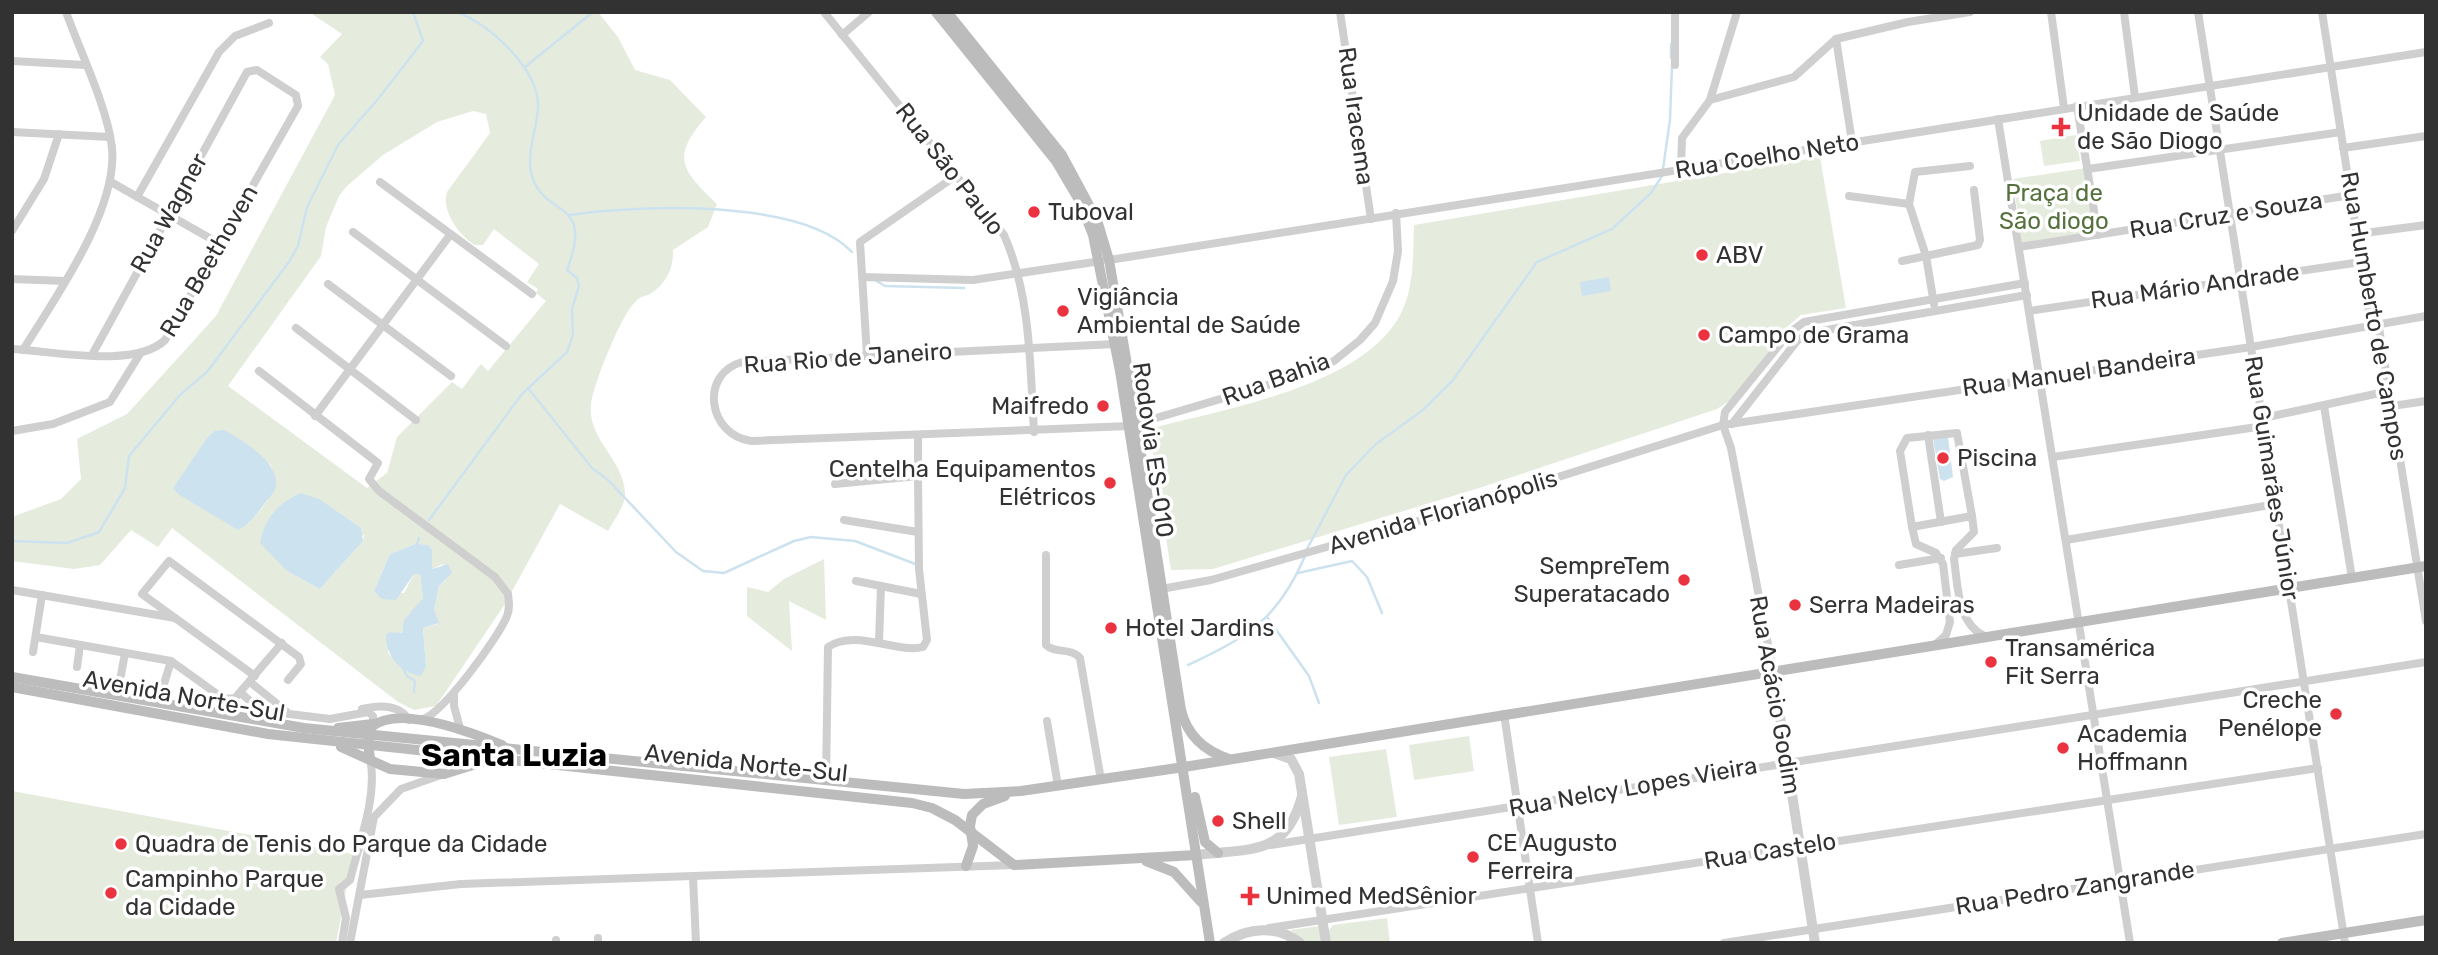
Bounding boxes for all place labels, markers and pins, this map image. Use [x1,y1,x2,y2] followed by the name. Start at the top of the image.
[2077,99,2279,155] place label: Unidade de Saúde de São Diogo
[2051,117,2071,137] marker: Unidade de Saúde de São Diogo
[1048,198,1134,226] place label: Tuboval
[1026,204,1042,220] marker: Tuboval
[1716,241,1763,269] place label: ABV
[1694,247,1710,263] marker: ABV
[1077,283,1301,339] place label: Vigiância Ambiental de Saúde
[1055,303,1071,319] marker: Vigiância Ambiental de Saúde
[1718,321,1909,349] place label: Campo de Grama
[1696,327,1712,343] marker: Campo de Grama
[991,392,1089,420] place label: Maifredo
[1095,398,1111,414] marker: Maifredo
[1957,444,2037,472] place label: Piscina
[1935,450,1951,466] marker: Piscina
[829,455,1096,511] place label: Centelha Equipamentos Elétricos
[1102,475,1118,491] marker: Centelha Equipamentos Elétricos
[1514,552,1670,608] place label: SempreTem Superatacado
[1676,572,1692,588] marker: SempreTem Superatacado
[1809,591,1975,619] place label: Serra Madeiras
[1787,597,1803,613] marker: Serra Madeiras
[1125,614,1274,642] place label: Hotel Jardins
[1103,620,1119,636] marker: Hotel Jardins
[2005,634,2155,690] place label: Transamérica Fit Serra
[1983,654,1999,670] marker: Transamérica Fit Serra
[2218,686,2322,742] place label: Creche Penélope
[2328,706,2344,722] marker: Creche Penélope
[2077,720,2188,776] place label: Academia Hoffmann
[2055,740,2071,756] marker: Academia Hoffmann
[1232,807,1287,835] place label: Shell
[1210,813,1226,829] marker: Shell
[1487,829,1617,885] place label: CE Augusto Ferreira
[135,830,548,858] place label: Quadra de Tenis do Parque da Cidade
[113,836,129,852] marker: Quadra de Tenis do Parque da Cidade
[1465,849,1481,865] marker: CE Augusto Ferreira
[125,865,324,921] place label: Campinho Parque da Cidade
[1266,882,1477,910] place label: Unimed MedSênior
[103,885,119,901] marker: Campinho Parque da Cidade
[1240,886,1260,906] marker: Unimed MedSênior

